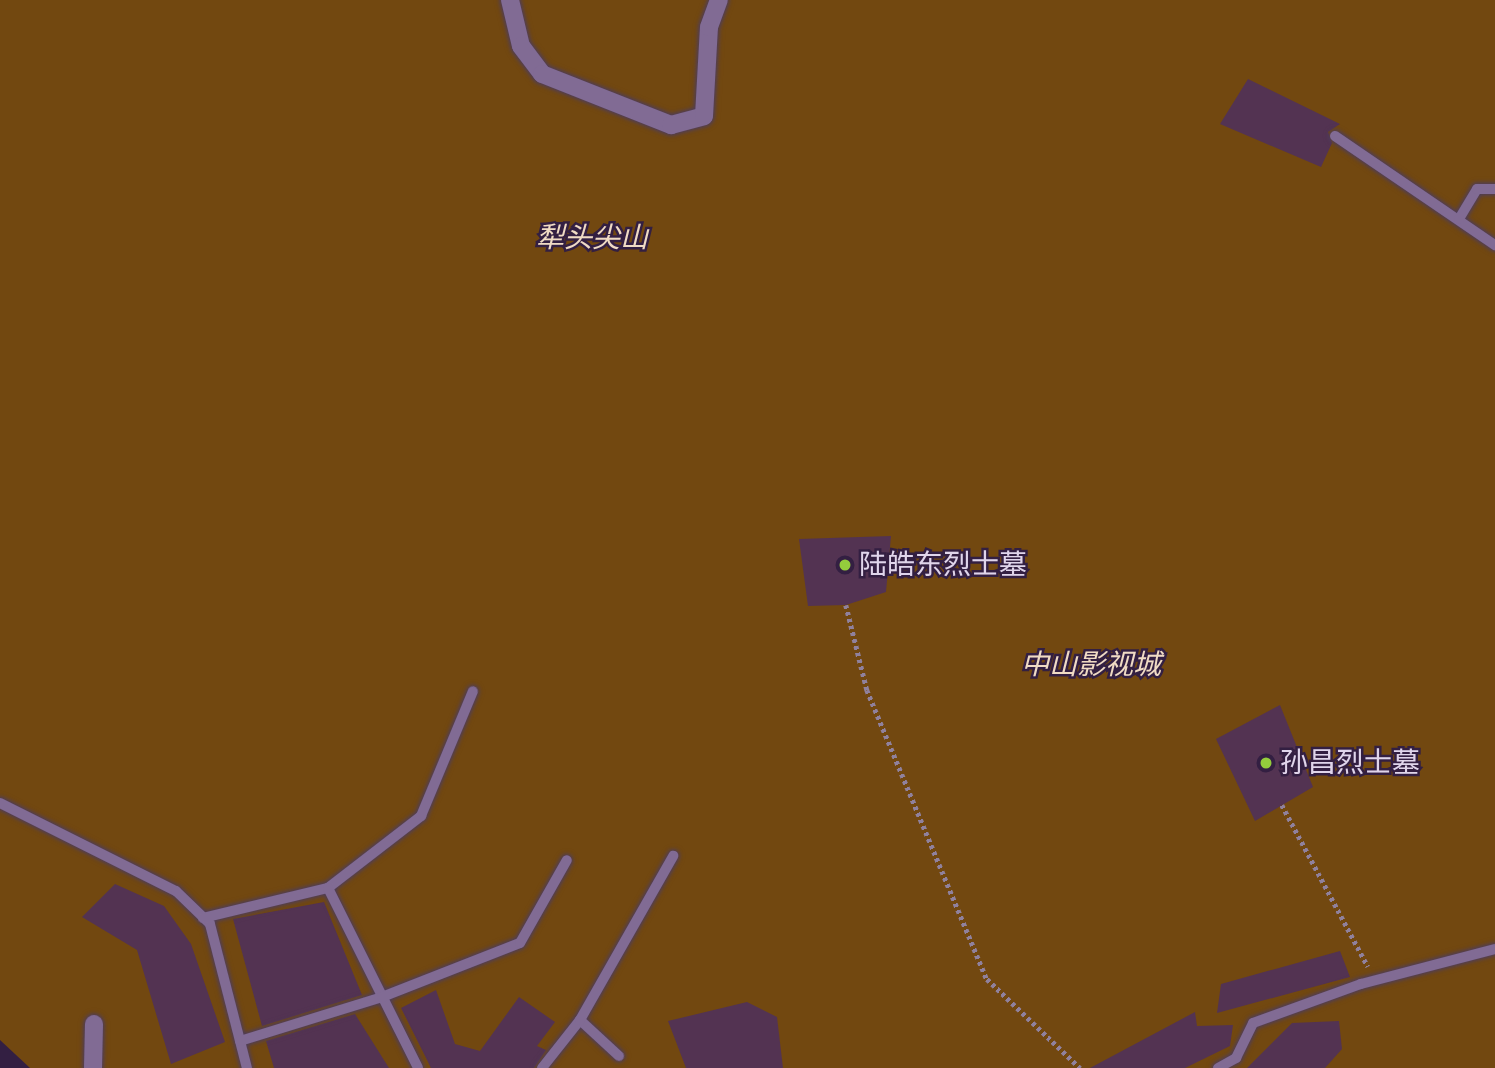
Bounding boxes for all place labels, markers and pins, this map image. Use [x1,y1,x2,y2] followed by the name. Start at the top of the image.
[859,548,1027,582] place label: 陆皓东烈士墓
[837,557,853,573] marker: 陆皓东烈士墓
[1280,746,1420,780] place label: 孙昌烈士墓
[1258,755,1274,771] marker: 孙昌烈士墓

